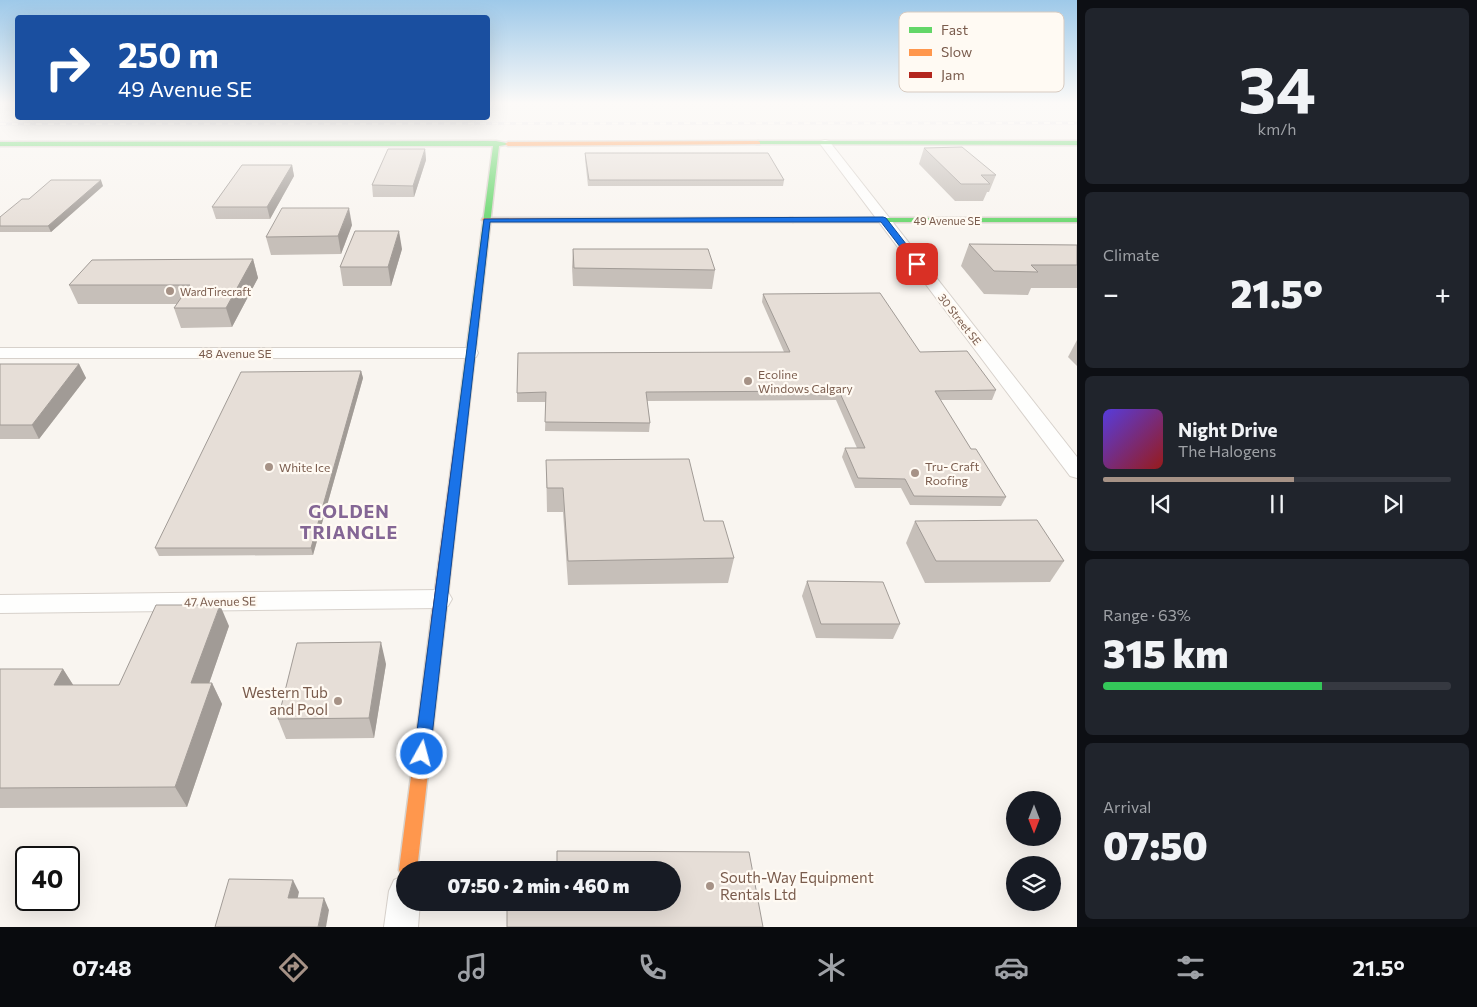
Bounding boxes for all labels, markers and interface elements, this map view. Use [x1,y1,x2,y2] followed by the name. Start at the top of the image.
[899,12,1064,92] legend
[941,21,968,38] text: Fast
[118,32,219,75] text: 250 m
[35,35,100,100] icon: right
[941,43,972,60] text: Slow
[1238,47,1316,126] text: 34
[941,66,965,83] text: Jam
[118,75,252,102] text: 49 Avenue SE
[1258,119,1296,138] text: km/h
[913,214,981,227] street label: 49 Avenue SE
[896,243,938,285] pin
[1103,245,1159,264] text: Climate
[903,250,931,278] icon: arrive
[1230,269,1323,316] text: 21.5°
[1103,276,1119,310] text: −
[1435,276,1451,310] text: +
[164,285,176,297] marker: WardTirecraft
[180,285,252,298] place label: WardTirecraft
[936,291,984,347] street label: 30 Street SE
[198,346,272,360] street label: 48 Avenue SE
[758,367,853,395] place label: Ecoline Windows Calgary
[742,375,754,387] marker: Ecoline Windows Calgary
[1178,418,1278,441] text: Night Drive
[1178,441,1276,460] text: The Halogens
[925,459,979,487] place label: Tru- Craft Roofing
[279,460,330,474] place label: White Ice
[263,461,275,473] marker: White Ice
[909,467,921,479] marker: Tru- Craft Roofing
[1147,490,1175,518] icon: previous
[1263,490,1291,518] icon: pause
[1379,490,1407,518] icon: next
[300,500,398,543] district label: GOLDEN TRIANGLE
[184,593,256,609] street label: 47 Avenue SE
[1103,605,1191,624] text: Range · 63%
[1103,629,1228,676] text: 315 km
[242,683,328,718] place label: Western Tub and Pool
[332,695,344,707] marker: Western Tub and Pool
[395,727,447,779] position arrow
[1006,791,1061,846] north arrow
[1006,791,1061,911] map controls
[1103,797,1151,816] text: Arrival
[1103,821,1208,868] text: 07:50
[15,846,80,911] speed limit sign: 40
[1006,856,1061,911] button: layers
[720,868,874,903] place label: South-Way Equipment Rentals Ltd
[448,874,629,897] text: 07:50 · 2 min · 460 m
[704,880,716,892] marker: South-Way Equipment Rentals Ltd
[276,950,311,985] icon: directions
[455,950,490,985] icon: music
[635,950,670,985] icon: phone
[814,950,849,985] icon: climate
[994,950,1029,985] icon: car
[1173,950,1208,985] icon: filters
[72,954,132,981] text: 07:48
[1352,954,1405,981] text: 21.5°

